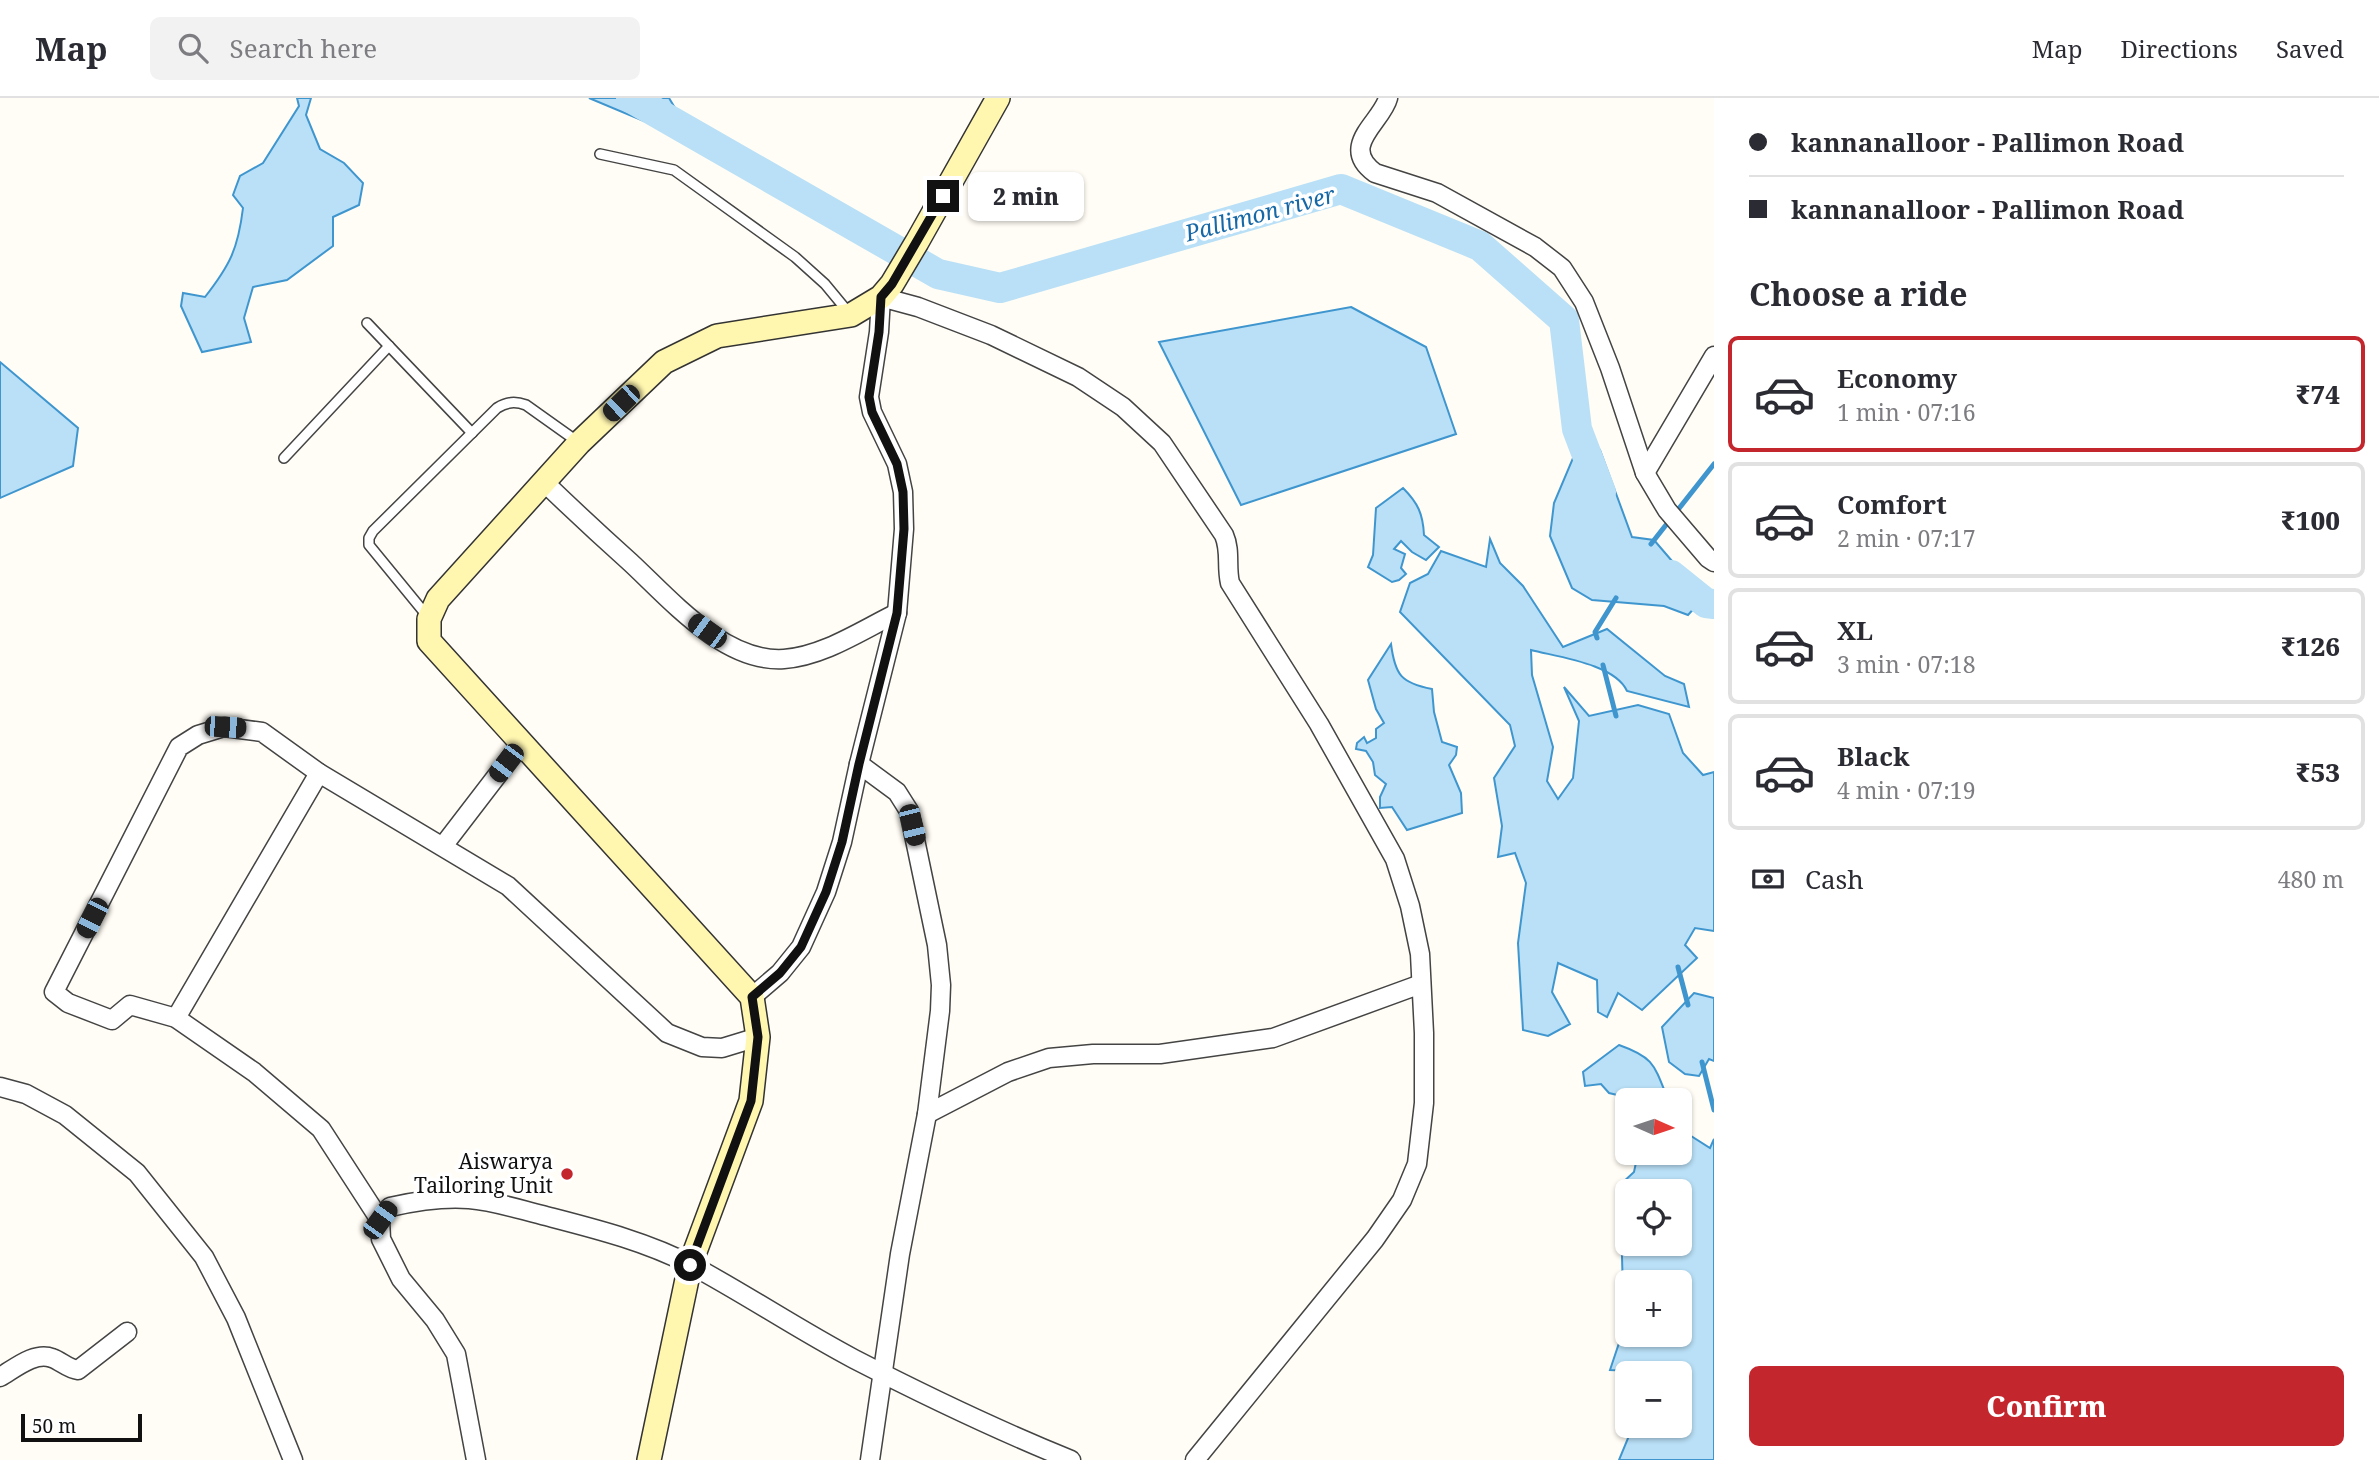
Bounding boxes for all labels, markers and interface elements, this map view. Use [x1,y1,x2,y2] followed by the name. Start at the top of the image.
[150,17,640,80] search box
[35,26,108,71] text: Map
[174,29,212,67] icon: search
[230,30,377,66] text: Search here
[2032,32,2083,65] text: Map
[2121,32,2238,65] text: Directions
[2276,32,2344,65] text: Saved
[1791,124,2184,160] text: kannanalloor - Pallimon Road
[968,172,1083,220] callout: 2 min
[1180,178,1339,249] water label: Pallimon river
[927,180,959,212] route end
[993,180,1059,212] text: 2 min
[1791,191,2184,227] text: kannanalloor - Pallimon Road
[1749,272,1968,315] text: Choose a ride
[1837,360,1957,396] text: Economy
[1753,363,1816,426] icon: car
[2296,376,2340,412] text: ₹74
[599,381,644,425] car
[1837,396,1975,428] text: 1 min · 07:16
[1837,486,1947,522] text: Comfort
[1753,489,1816,552] icon: car
[2281,502,2340,538] text: ₹100
[1837,522,1975,554] text: 2 min · 07:17
[684,610,731,652] car
[1837,612,1873,648] text: XL
[1753,615,1816,678] icon: car
[2281,628,2340,664] text: ₹126
[1837,648,1975,680] text: 3 min · 07:18
[204,715,247,739] car
[1837,738,1910,774] text: Black
[485,740,528,786] car
[1753,741,1816,804] icon: car
[2296,754,2340,790] text: ₹53
[1837,774,1975,806] text: 4 min · 07:19
[897,802,928,848] car
[1749,860,1787,898] icon: cash
[1805,861,1864,897] text: Cash
[2278,863,2344,895] text: 480 m
[74,895,111,941] car
[1615,1088,1692,1166] north arrow
[1615,1088,1692,1438] map controls
[414,1147,553,1199] place label: Aiswarya Tailoring Unit
[559,1166,575,1182] marker: Aiswarya Tailoring Unit
[1615,1179,1692,1256] button: locate
[360,1197,401,1243] car
[674,1249,706,1281] route start
[1615,1270,1692,1347] button: +
[1615,1361,1692,1438] button: −
[1749,1366,2344,1446] button: Confirm
[21,1411,142,1443] scale bar
[32,1413,76,1439] text: 50 m

